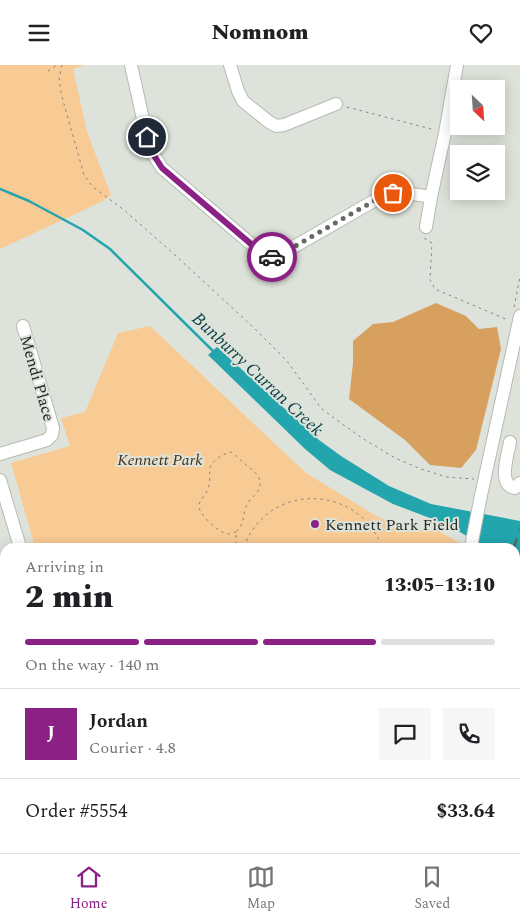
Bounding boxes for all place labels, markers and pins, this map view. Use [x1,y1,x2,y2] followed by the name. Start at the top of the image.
[126,116,168,158] pin
[372,172,414,214] pin
[325,513,459,537] place label: Kennett Park Field
[309,518,321,530] marker: Kennett Park Field

